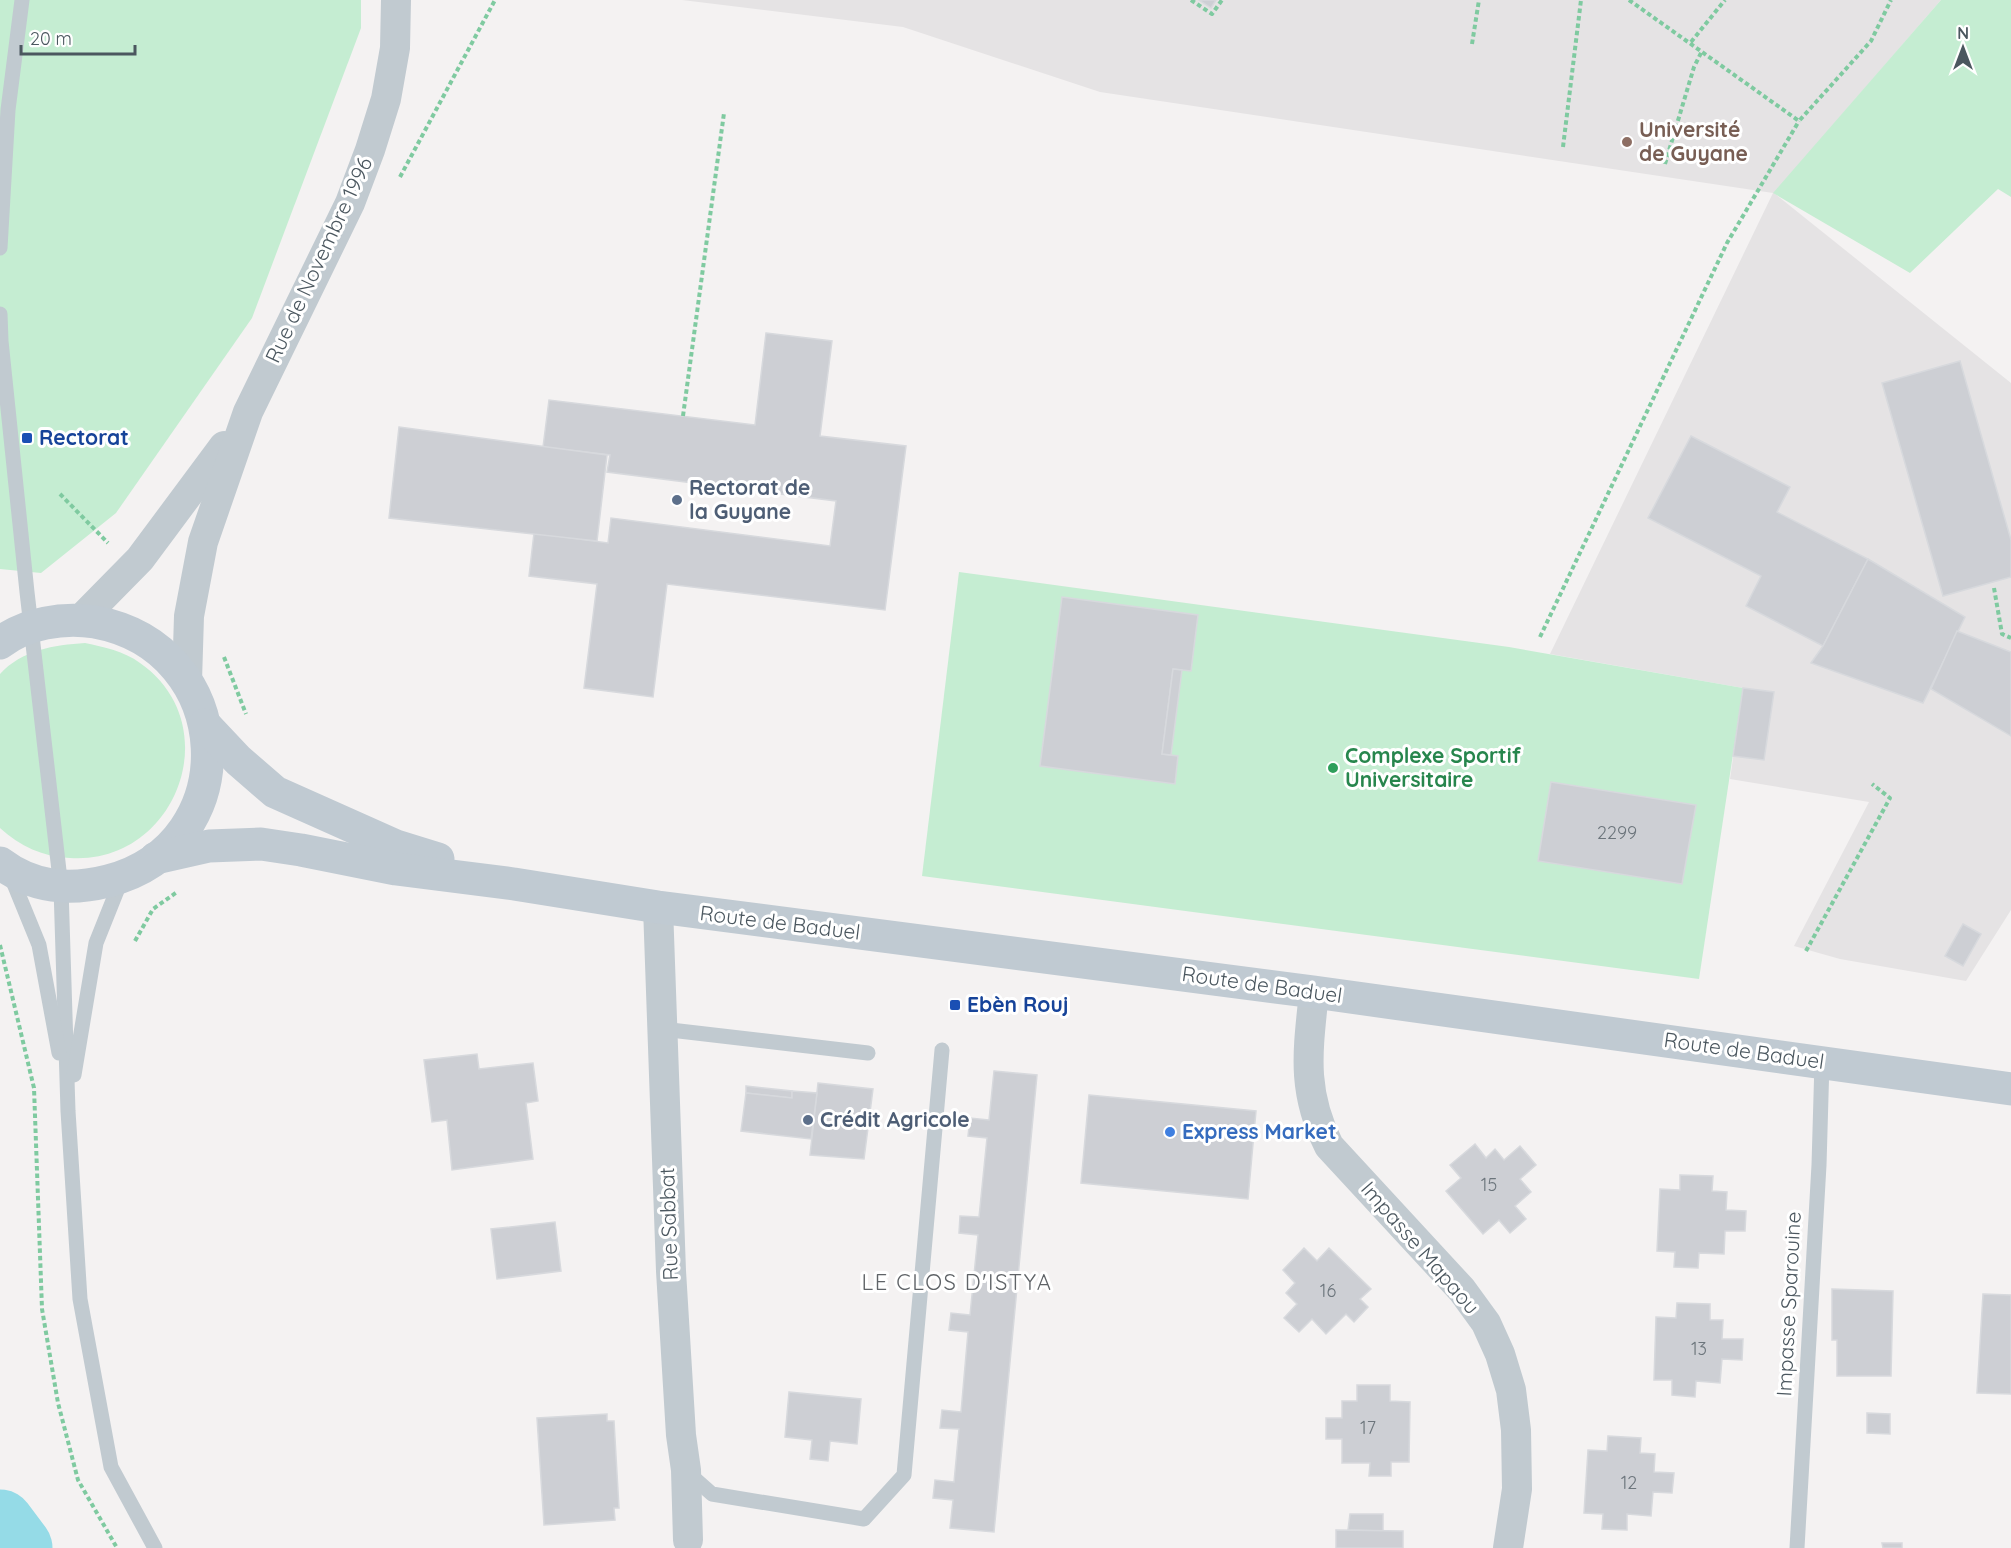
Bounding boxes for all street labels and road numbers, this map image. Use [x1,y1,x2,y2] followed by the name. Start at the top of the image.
[259,153,377,367] street label: Rue de Novembre 1996
[698,899,862,945] street label: Route de Baduel
[1180,960,1344,1008] street label: Route de Baduel
[1662,1026,1826,1074] street label: Route de Baduel
[653,1167,683,1281] street label: Rue Sabbat
[1356,1176,1485,1319] street label: Impasse Mapaou
[1770,1211,1806,1397] street label: Impasse Sparouine

